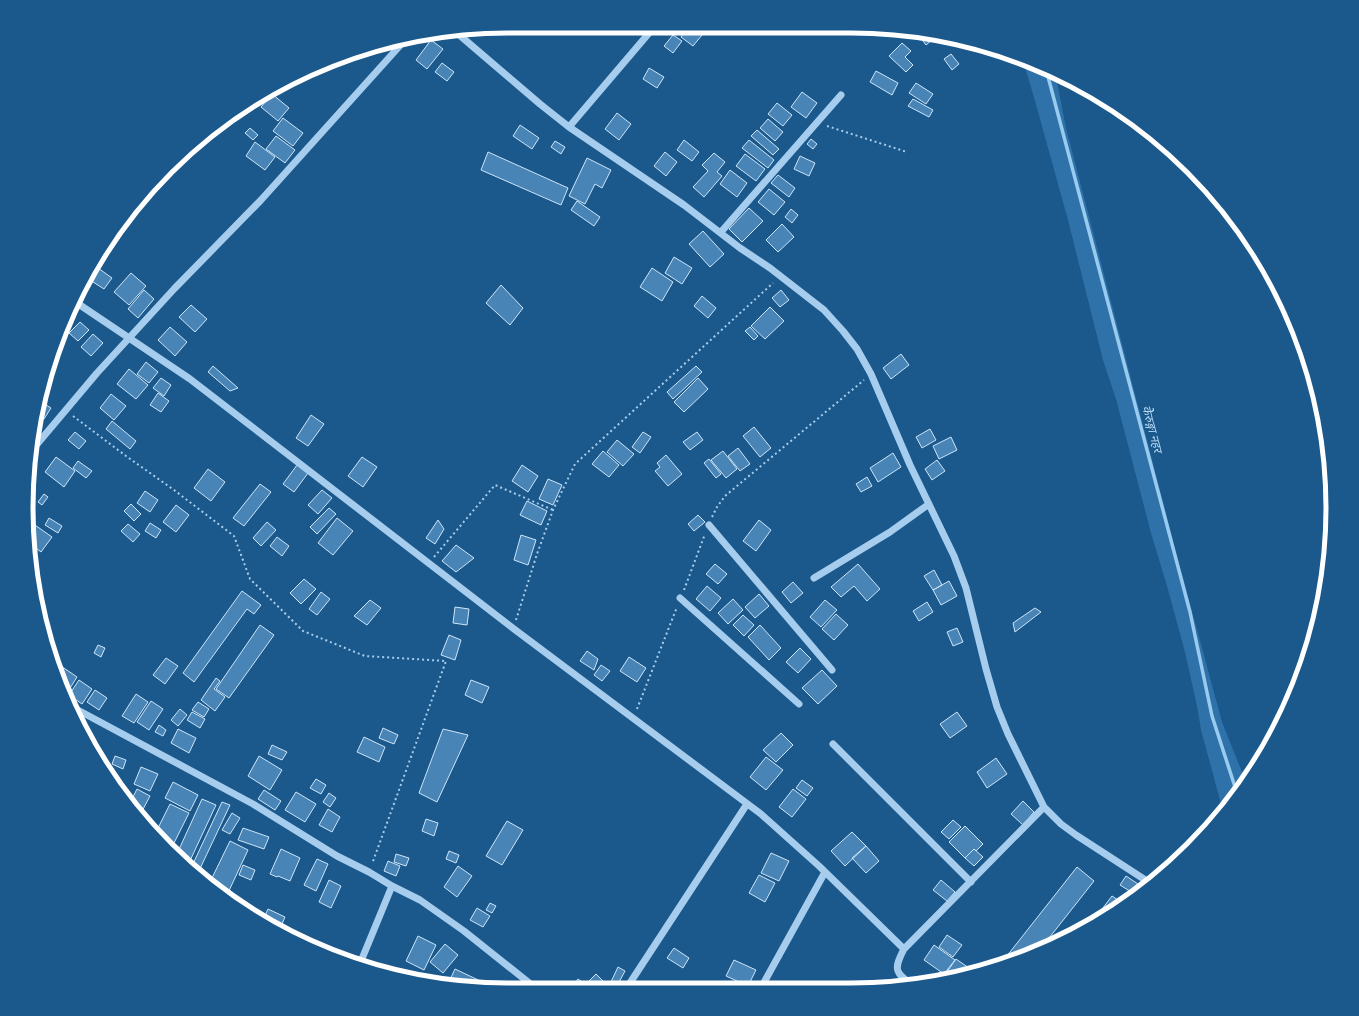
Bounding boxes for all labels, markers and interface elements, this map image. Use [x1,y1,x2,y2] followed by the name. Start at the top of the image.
[1139,404,1166,456] water label: केेरुङ्गा नहर

